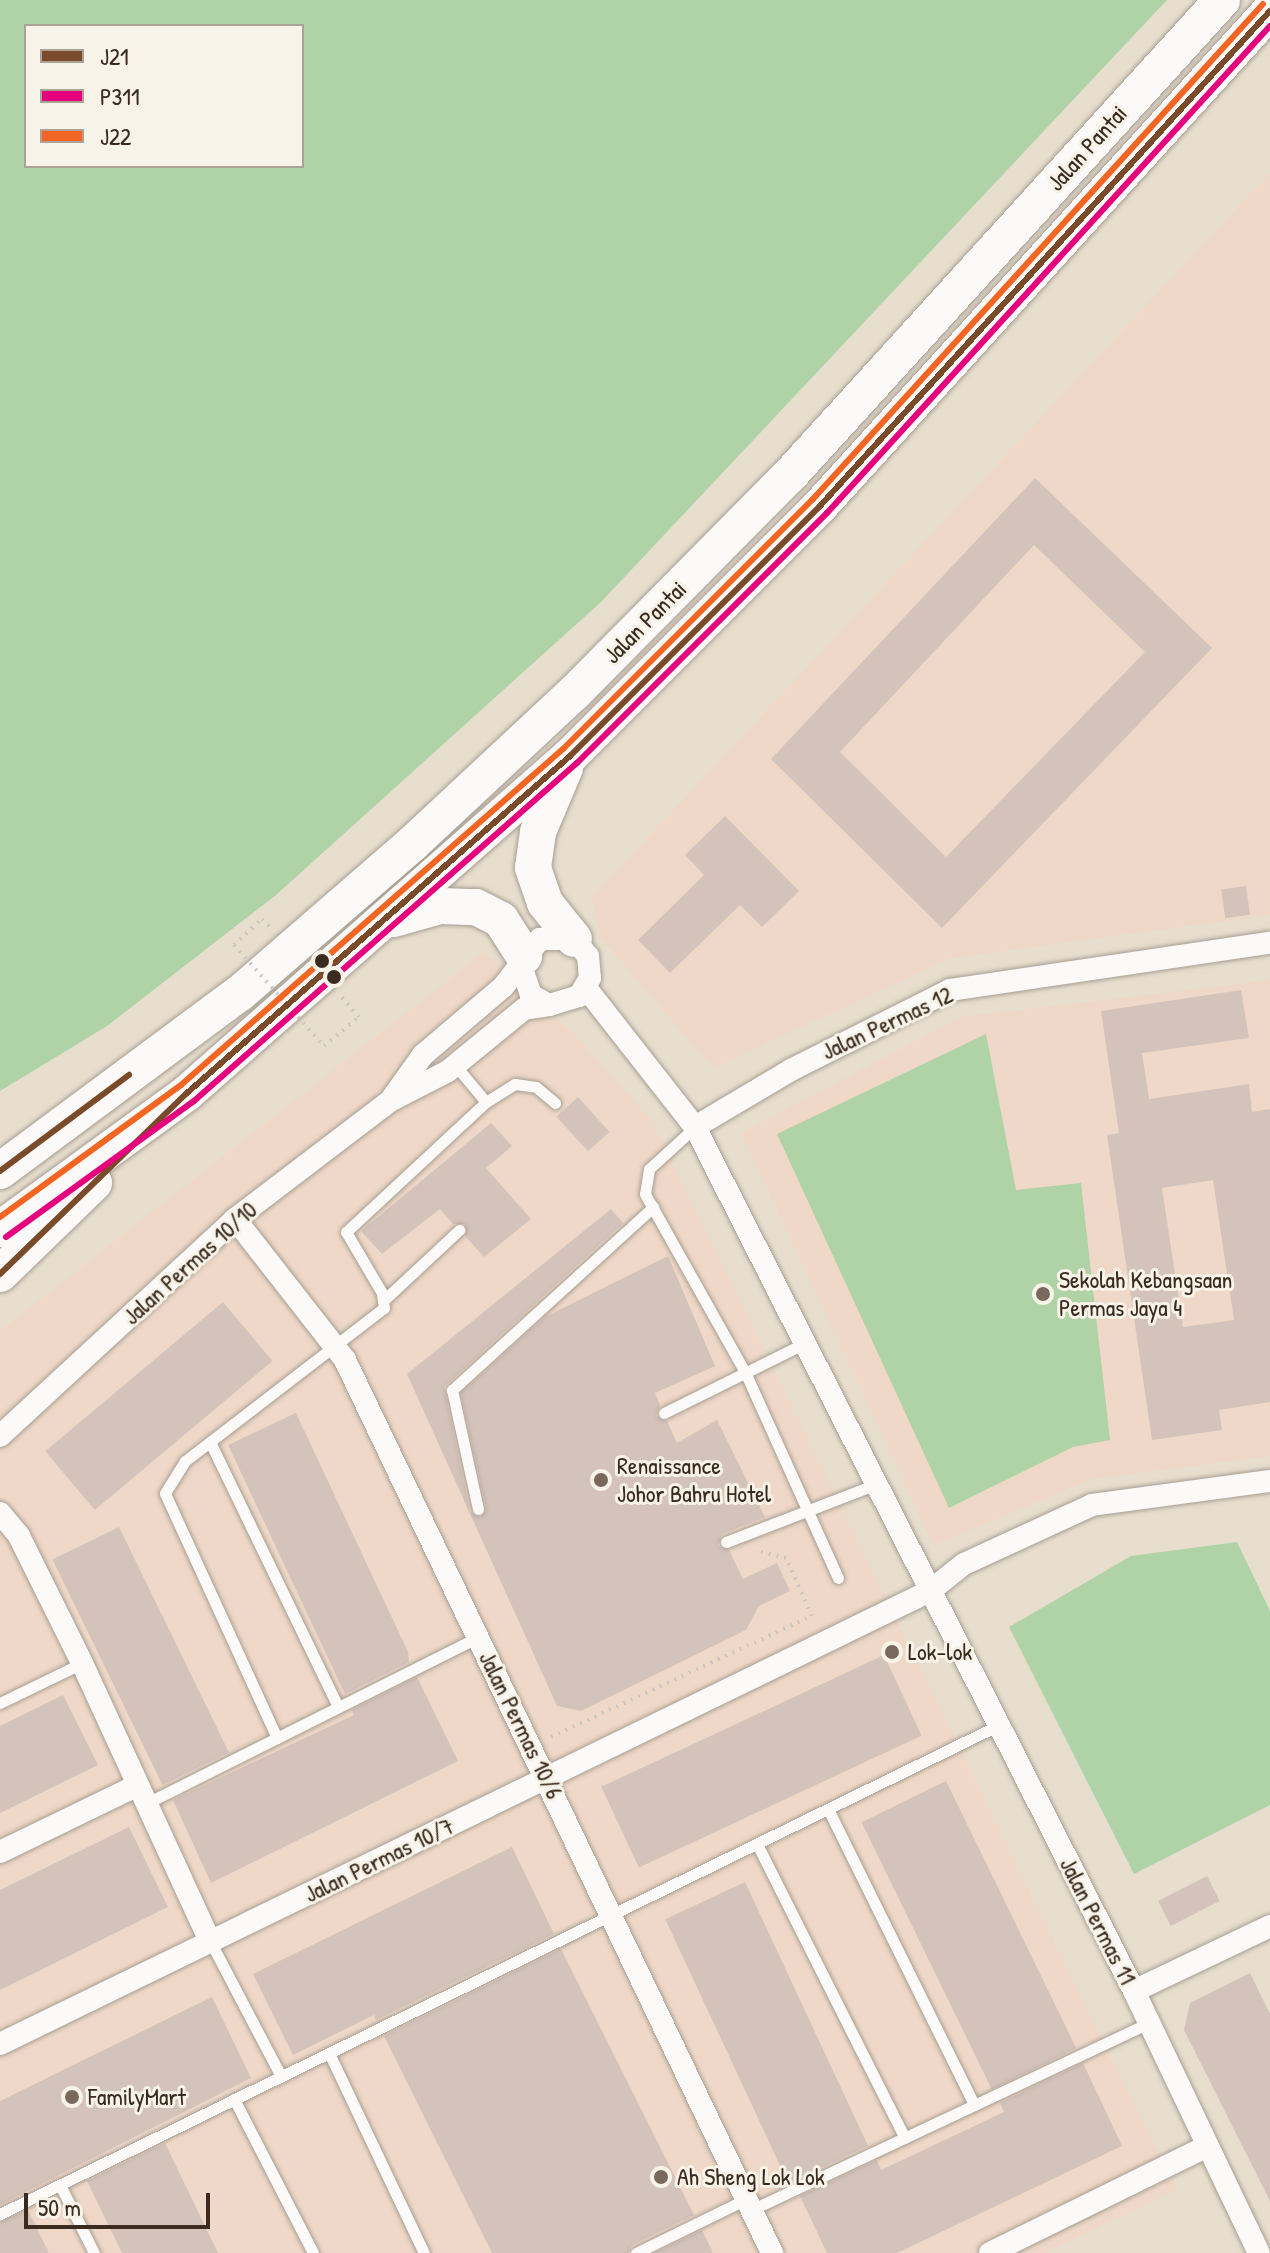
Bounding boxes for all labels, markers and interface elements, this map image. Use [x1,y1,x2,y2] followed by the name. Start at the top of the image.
[24,24,304,168] legend
[100,40,129,72] text: J21
[100,80,140,112] text: P311
[1041,99,1133,197] street label: Jalan Pantai
[100,120,131,152] text: J22
[598,575,692,669] street label: Jalan Pantai
[314,953,330,969] unlabelled marker
[326,969,342,985] unlabelled marker
[817,980,957,1066] street label: Jalan Permas 12
[117,1195,263,1331] street label: Jalan Permas 10/10
[1059,1266,1232,1322] place label: Sekolah Kebangsaan Permas Jaya 4
[1034,1285,1052,1303] marker: Sekolah Kebangsaan Permas Jaya 4
[617,1452,771,1508] place label: Renaissance Johor Bahru Hotel
[592,1471,610,1489] marker: Renaissance Johor Bahru Hotel
[908,1638,972,1666] place label: Lok-lok
[883,1643,901,1661] marker: Lok-lok
[473,1647,569,1803] street label: Jalan Permas 10/6
[300,1811,458,1909] street label: Jalan Permas 10/7
[1054,1853,1142,1989] street label: Jalan Permas 11
[88,2083,186,2111] place label: FamilyMart
[63,2088,81,2106] marker: FamilyMart
[677,2163,825,2191] place label: Ah Sheng Lok Lok
[652,2168,670,2186] marker: Ah Sheng Lok Lok
[28,2177,214,2227] scale bar
[38,2191,81,2223] text: 50 m

